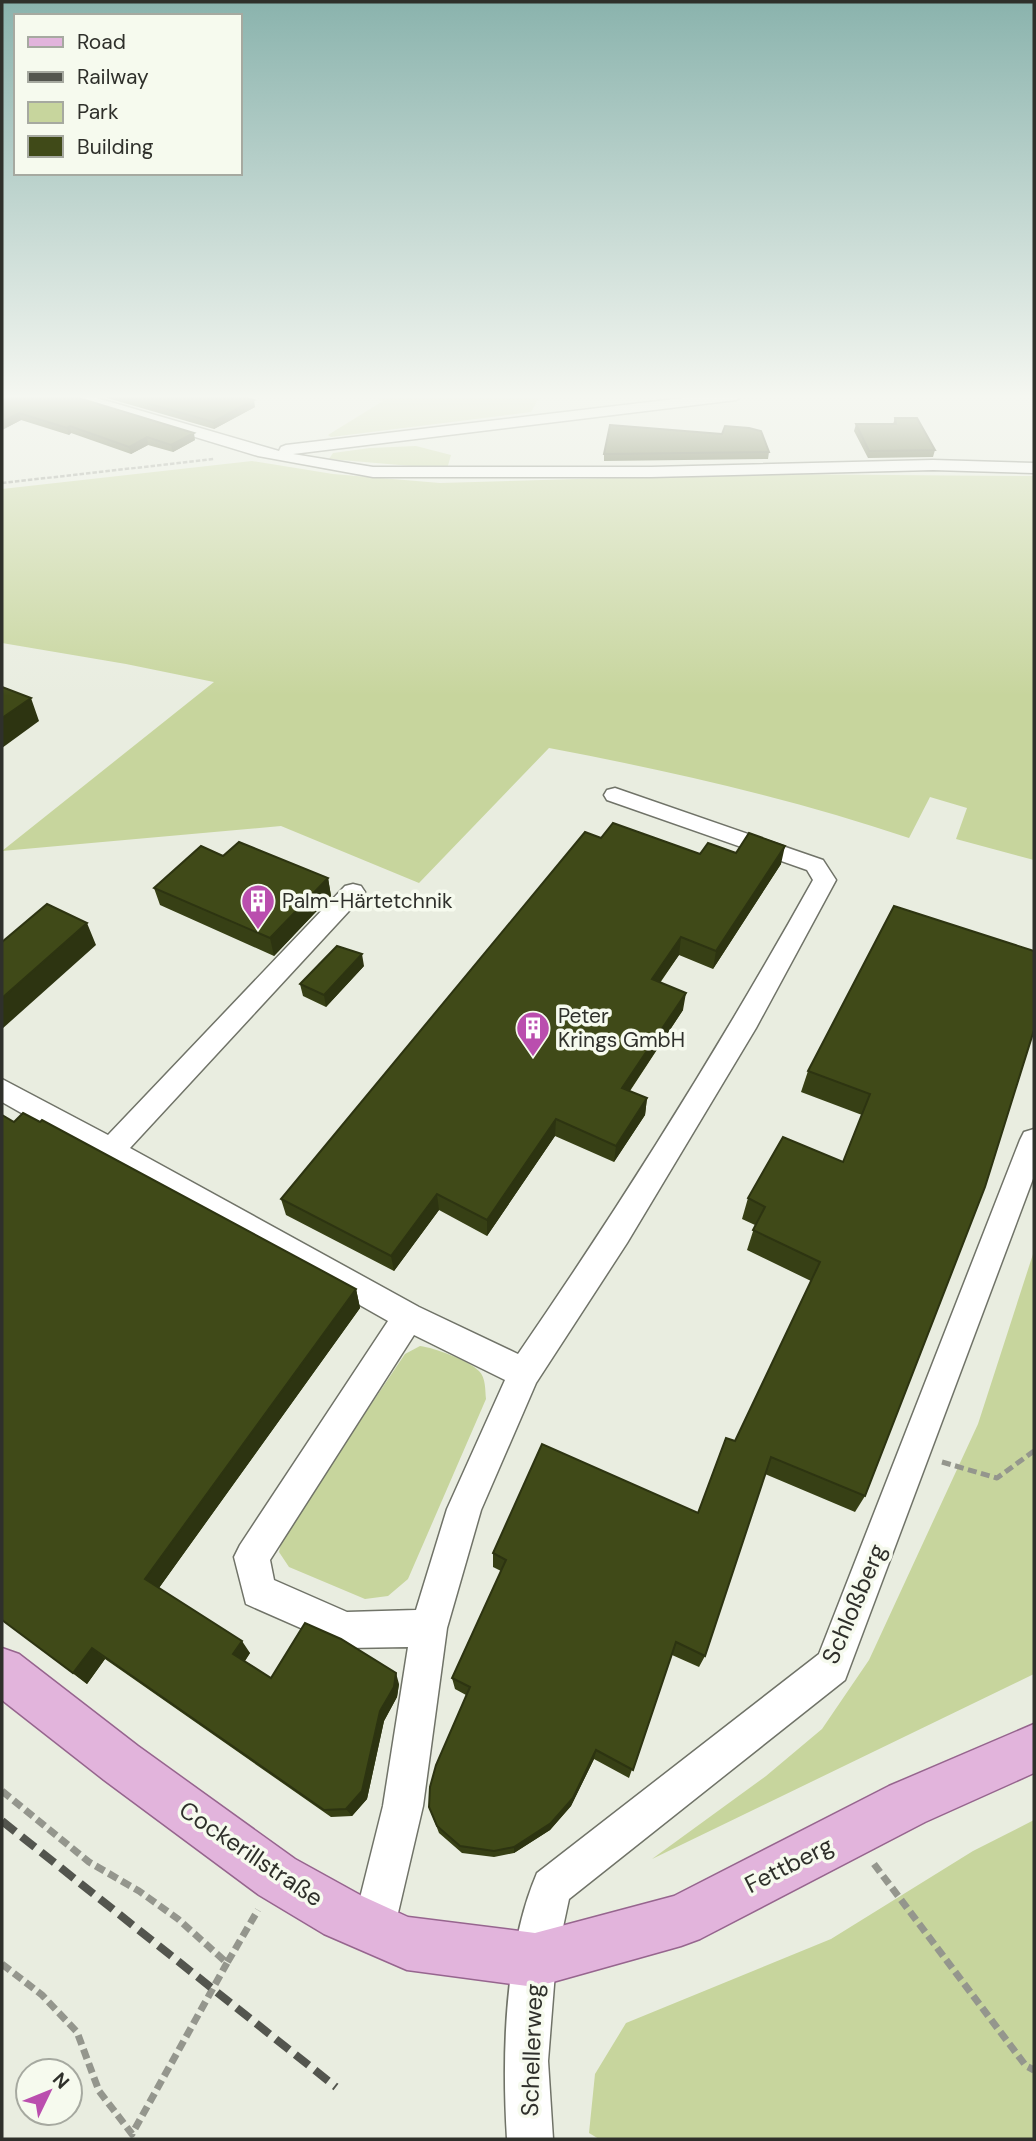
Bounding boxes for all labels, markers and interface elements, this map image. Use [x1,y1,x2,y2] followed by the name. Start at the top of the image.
[14,14,242,175] legend
[77,28,126,56] text: Road
[77,63,149,91] text: Railway
[77,98,119,126] text: Park
[77,133,154,161] text: Building
[239,882,277,931] building icon: Palm-Härtetchnik
[282,887,453,915] place label: Palm-Härtetchnik
[558,1002,685,1054] place label: Peter Krings GmbH
[514,1009,552,1058] building icon: Peter Krings GmbH
[814,1539,893,1669] street label: Schloßberg
[173,1794,329,1913] street label: Cockerillstraße
[739,1829,838,1900] street label: Fettberg
[514,1983,549,2117] street label: Schellerweg
[14,2057,84,2127] north arrow
[47,2067,75,2094] text: N

